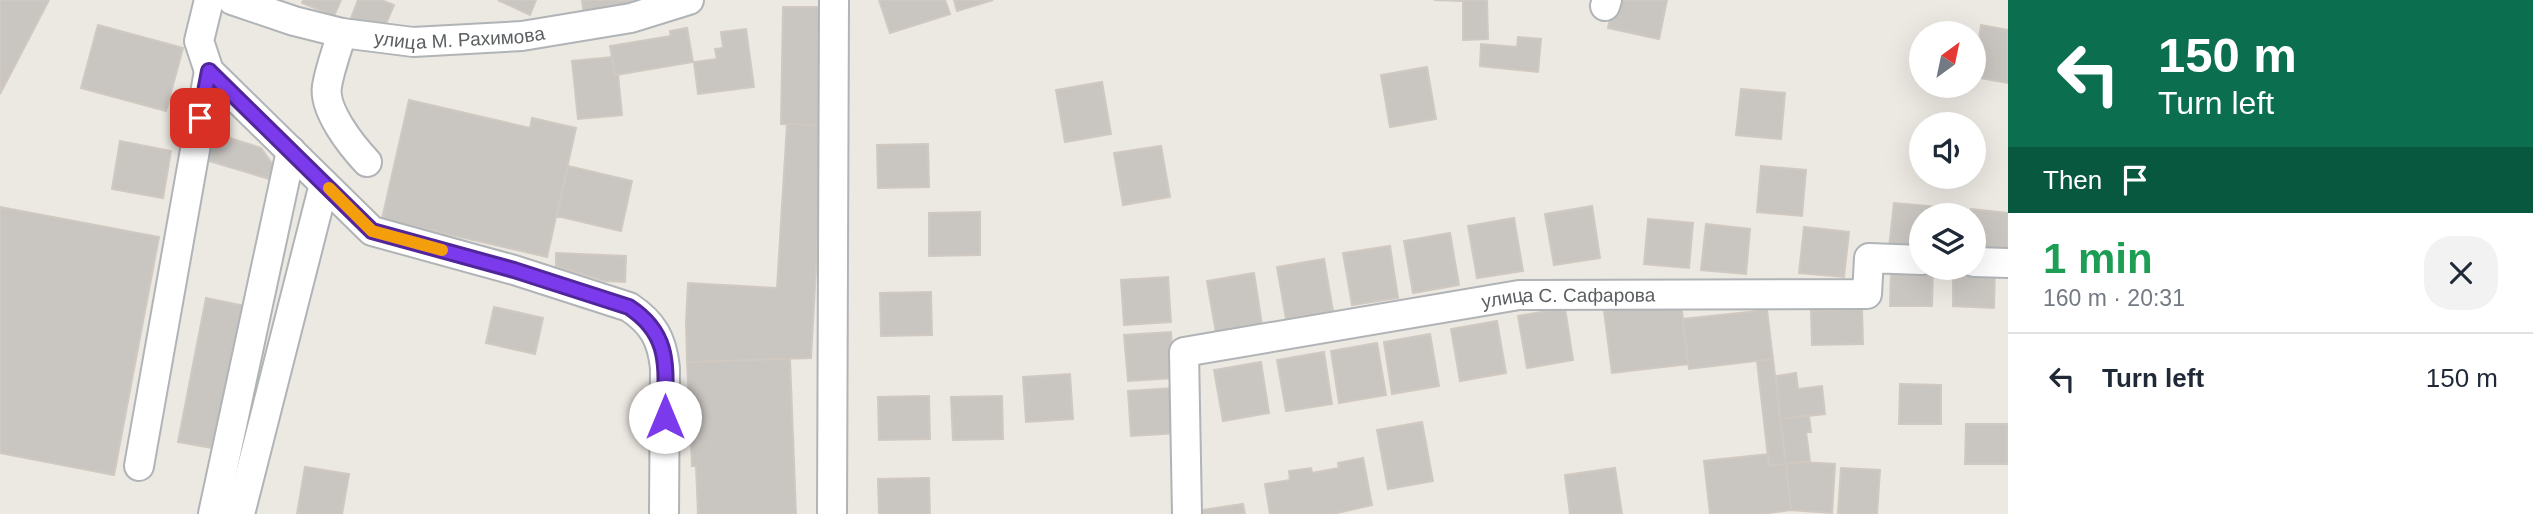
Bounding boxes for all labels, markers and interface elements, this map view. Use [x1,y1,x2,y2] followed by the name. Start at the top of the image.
[1909,21,1986,98] north arrow
[1909,21,1986,280] map controls
[373,22,547,53] street label: улица М. Рахимова
[2043,28,2134,119] icon: left
[2158,28,2297,82] text: 150 m
[2158,85,2274,121] text: Turn left
[170,88,230,148] pin
[181,99,219,137] icon: arrive
[1909,112,1986,189] button: sound
[2116,161,2154,199] icon: arrive
[2043,165,2102,195] text: Then
[1909,203,1986,280] button: layers
[2043,235,2153,282] text: 1 min
[2424,236,2498,310] button: close
[1480,284,1656,312] street label: улица С. Сафарова
[2043,285,2185,311] text: 160 m · 20:31
[2043,360,2081,398] icon: left
[2102,363,2204,393] text: Turn left
[2426,363,2498,393] text: 150 m
[628,380,702,454] position arrow

